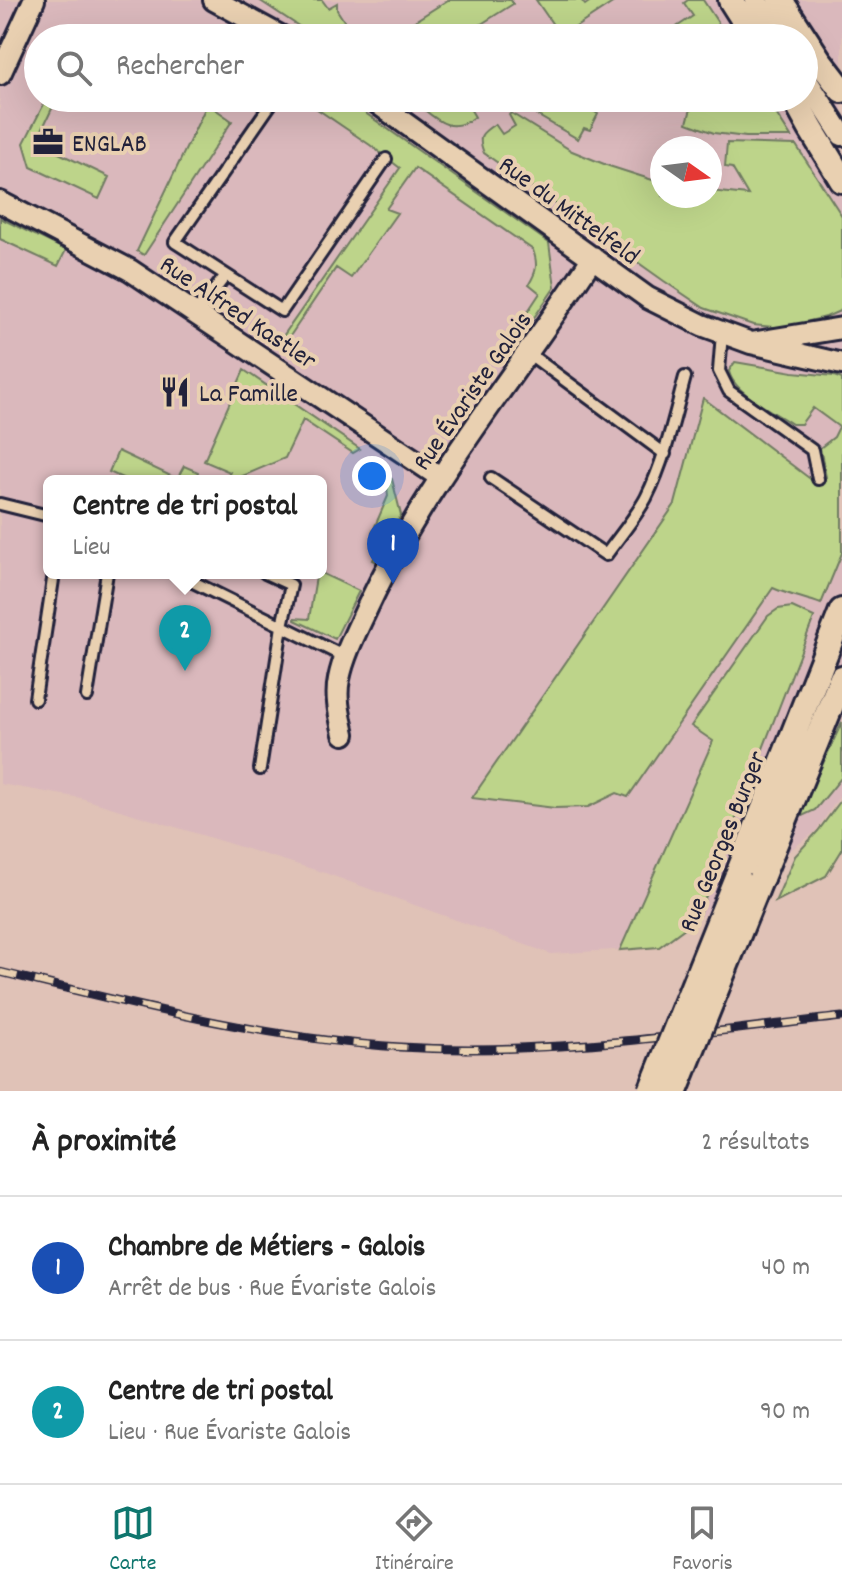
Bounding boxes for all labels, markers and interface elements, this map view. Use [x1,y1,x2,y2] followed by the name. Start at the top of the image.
[24,24,818,112] search box
[52,46,96,90] icon: search
[116,47,244,90] text: Rechercher
[31,125,65,159] office icon: ENGLAB
[72,127,147,164] place label: ENGLAB
[650,136,722,208] north arrow
[490,148,646,276] street label: Rue du Mittelfeld
[151,248,323,380] street label: Rue Alfred Kastler
[405,305,543,479] street label: Rue Évariste Galois
[158,375,192,409] restaurant icon: La Famille
[199,377,298,414] place label: La Famille
[352,456,392,496] your location
[43,475,327,579] popup
[73,487,297,530] text: Centre de tri postal
[367,518,419,584] pin: 1
[73,530,111,567] text: Lieu
[159,605,211,671] pin: 2
[671,746,778,938] street label: Rue Georges Burger
[32,1119,176,1168] text: À proximité
[701,1125,810,1162] text: 2 résultats
[108,1228,425,1271] text: Chambre de Métiers - Galois
[55,1250,61,1287] text: 1
[761,1250,810,1287] text: 40 m
[108,1271,436,1308] text: Arrêt de bus · Rue Évariste Galois
[108,1372,333,1415] text: Centre de tri postal
[52,1394,64,1431] text: 2
[760,1394,810,1431] text: 90 m
[108,1415,351,1452] text: Lieu · Rue Évariste Galois
[109,1501,156,1580] tab: Carte
[375,1501,454,1580] tab: Itinéraire
[672,1501,733,1580] tab: Favoris

